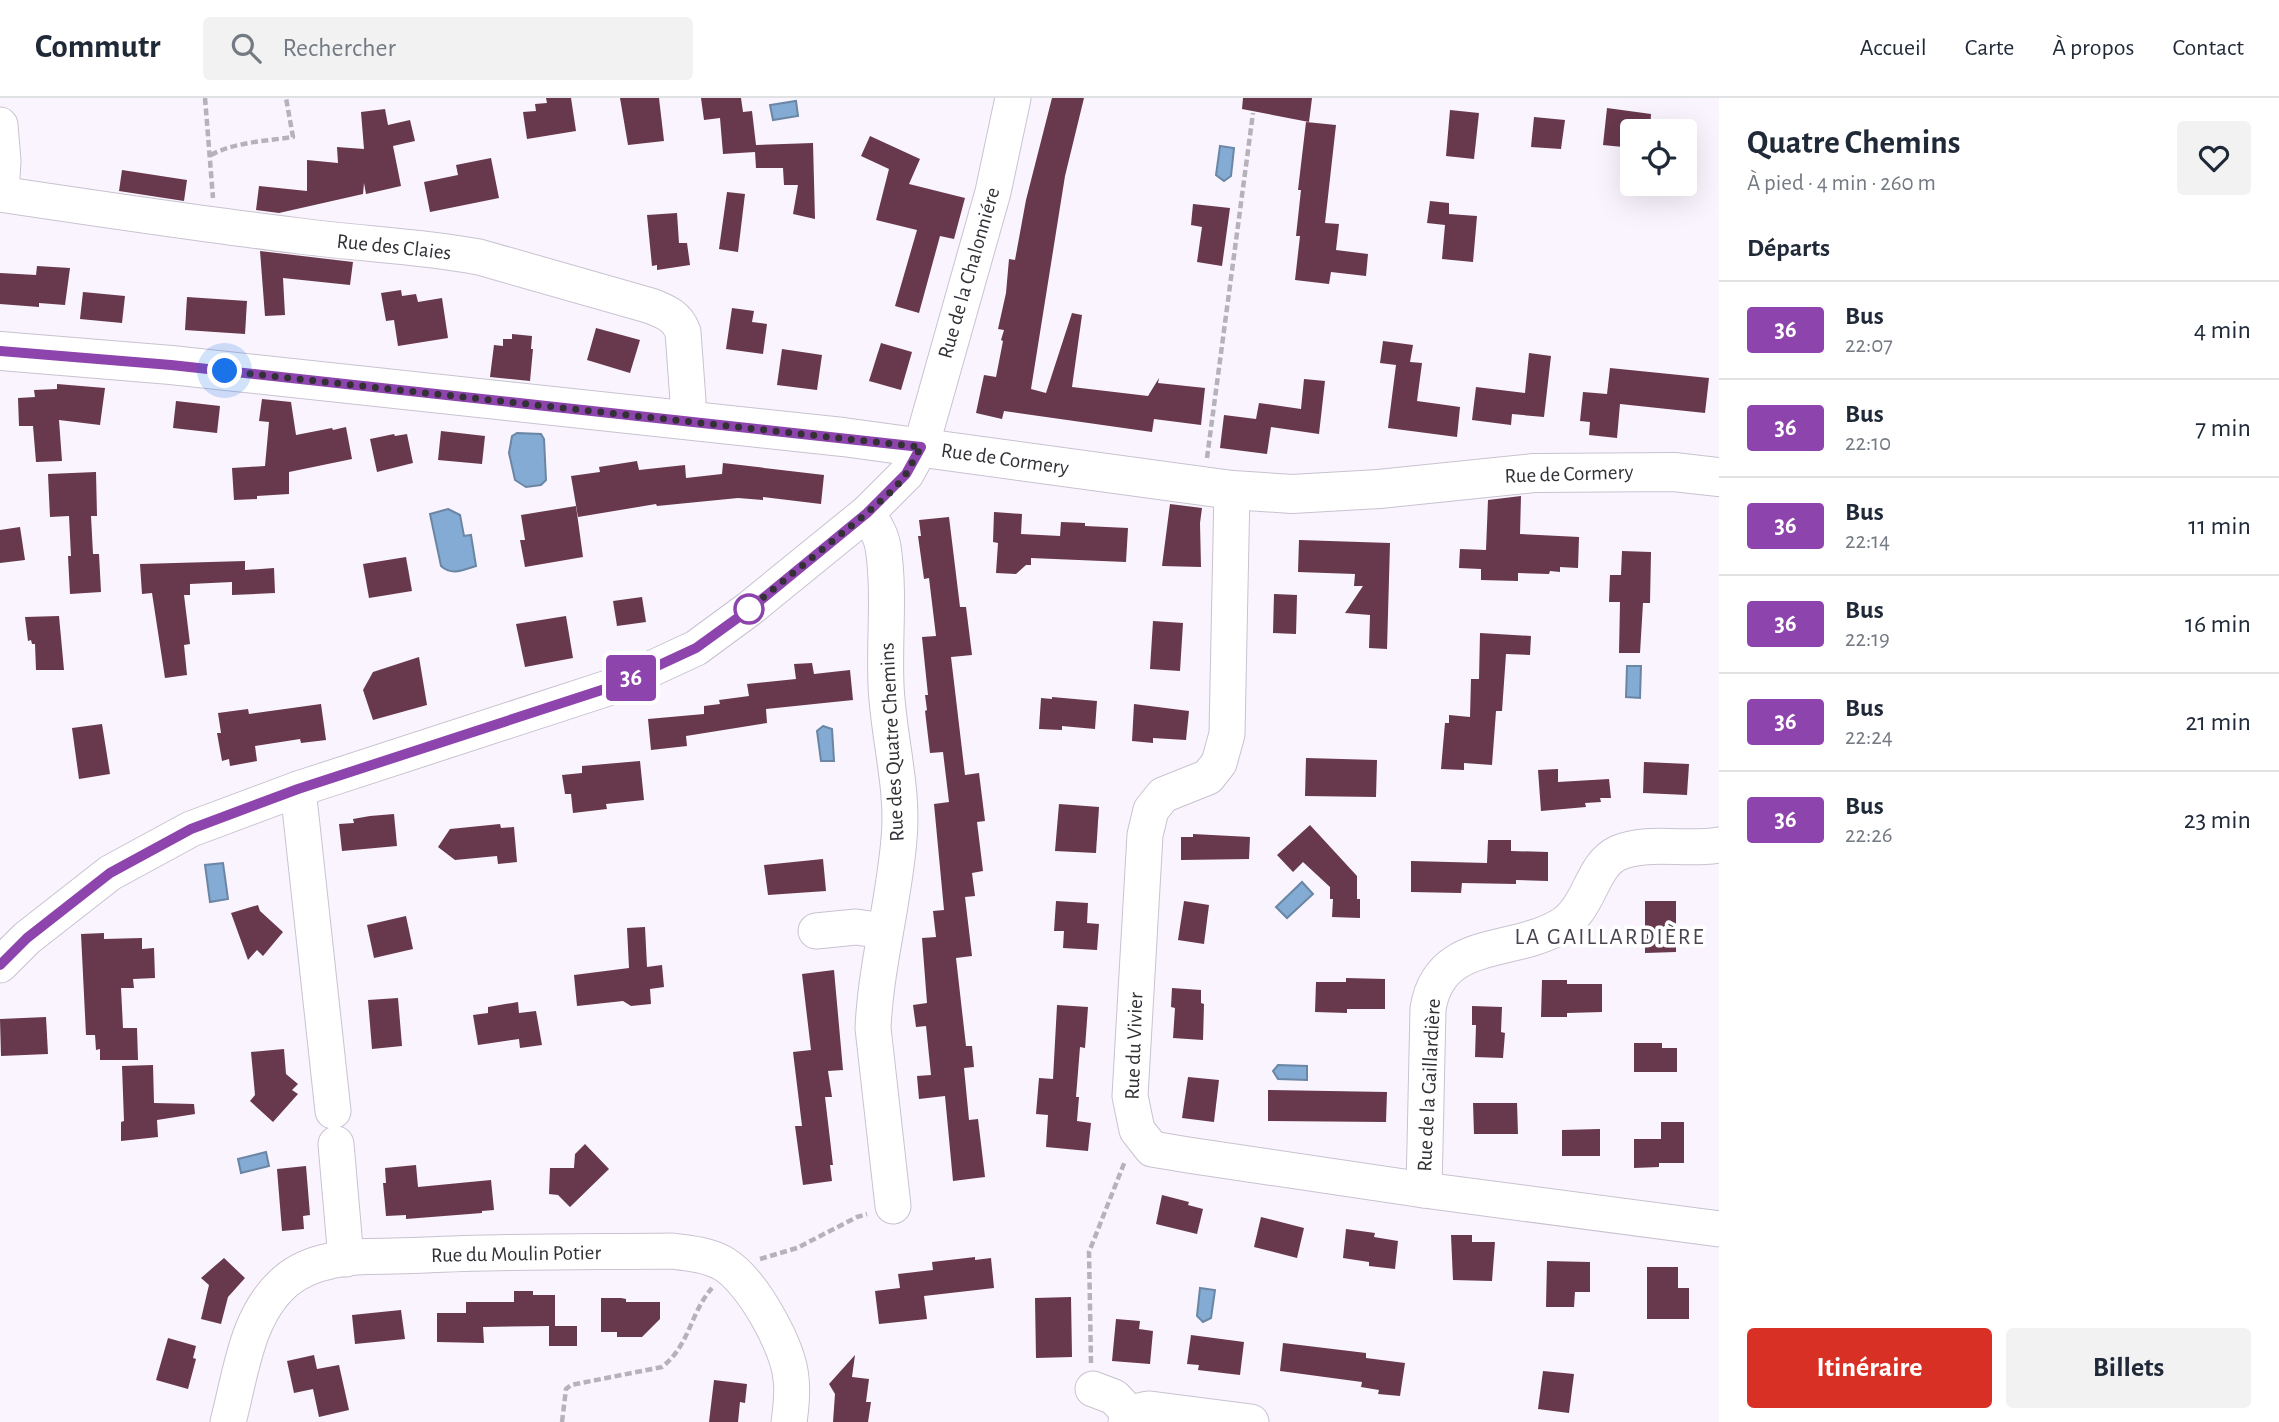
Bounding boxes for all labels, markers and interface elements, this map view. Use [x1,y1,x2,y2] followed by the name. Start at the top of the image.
[203,17,693,80] search box
[227,29,265,67] icon: search
[35,31,161,64] text: Commutr
[283,35,396,61] text: Rechercher
[1860,36,1927,60] text: Accueil
[1965,36,2014,60] text: Carte
[2052,36,2134,60] text: À propos
[2172,36,2244,60] text: Contact
[1620,119,1697,196] map controls
[1620,119,1697,196] button: locate
[2177,121,2251,195] button: heart
[1747,127,1960,160] text: Quatre Chemins
[1747,172,1936,195] text: À pied · 4 min · 260 m
[935,185,1003,361] street label: Rue de la Chalonniére
[336,231,452,263] street label: Rue des Claies
[1747,235,1830,261] text: Départs
[1845,303,1884,329] text: Bus
[2194,317,2251,343] text: 4 min
[1775,318,1796,342] text: 36
[1845,334,1893,357] text: 22:07
[207,353,242,388] your location
[1845,401,1884,427] text: Bus
[2195,415,2251,441] text: 7 min
[1775,416,1796,440] text: 36
[1845,432,1891,455] text: 22:10
[940,440,1070,478] street label: Rue de Cormery
[1504,461,1634,487] street label: Rue de Cormery
[1845,499,1884,525] text: Bus
[2188,513,2251,539] text: 11 min
[1775,514,1796,538] text: 36
[1845,530,1890,553] text: 22:14
[734,594,764,624] unlabelled marker
[1845,597,1884,623] text: Bus
[2185,611,2251,637] text: 16 min
[1775,612,1796,636] text: 36
[1845,628,1890,651] text: 22:19
[876,642,908,842] street label: Rue des Quatre Chemins
[600,655,662,701] line badge: 36
[620,666,642,690] text: 36
[1845,695,1884,721] text: Bus
[2185,709,2251,735] text: 21 min
[1775,710,1796,734] text: 36
[1845,726,1893,749] text: 22:24
[1845,793,1884,819] text: Bus
[2184,807,2251,833] text: 23 min
[1775,808,1796,832] text: 36
[1845,824,1892,847] text: 22:26
[1514,923,1706,949] district label: LA GAILLARDIÈRE
[1122,992,1146,1100] street label: Rue du Vivier
[1414,998,1444,1172] street label: Rue de la Gaillardière
[431,1242,602,1266] street label: Rue du Moulin Potier
[1747,1328,1992,1408] button: Itinéraire
[2006,1328,2251,1408] button: Billets

